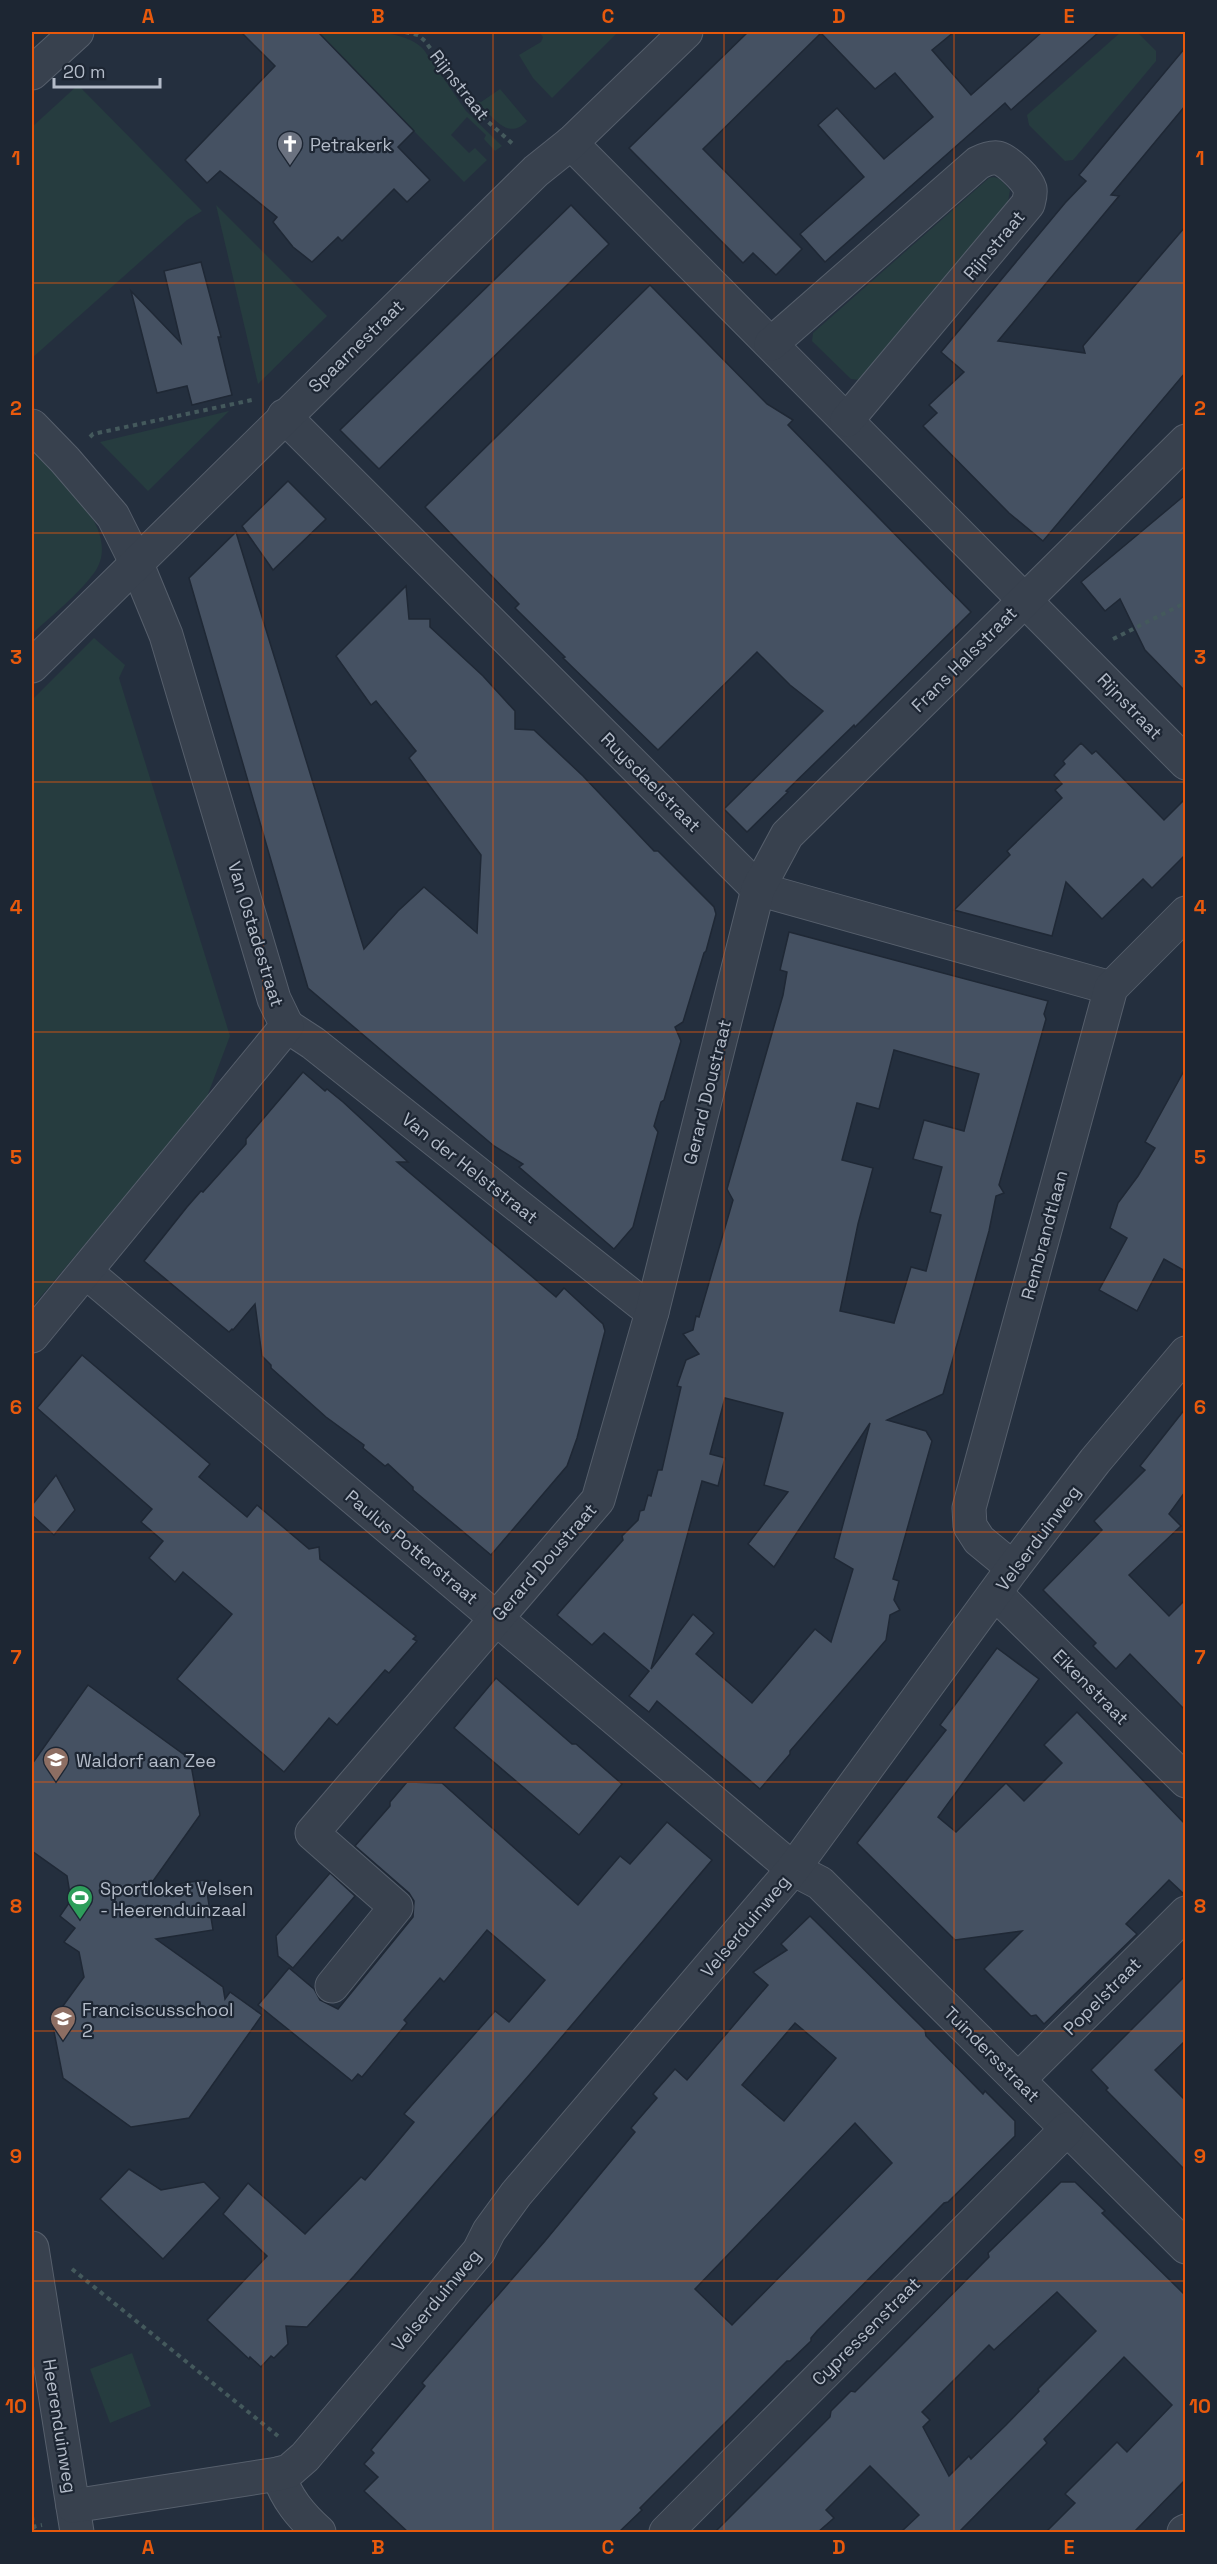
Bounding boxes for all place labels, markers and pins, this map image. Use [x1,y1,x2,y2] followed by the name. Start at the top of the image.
[275,129,305,167] church icon: Petrakerk
[310,133,393,156] place label: Petrakerk
[41,1745,71,1783] school or university icon: Waldorf aan Zee
[76,1749,216,1772] place label: Waldorf aan Zee
[100,1877,253,1921] place label: Sportloket Velsen - Heerenduinzaal
[65,1883,95,1921] sports icon: Sportloket Velsen - Heerenduinzaal
[82,1998,233,2042] place label: Franciscusschool 2
[48,2004,78,2042] school or university icon: Franciscusschool 2

